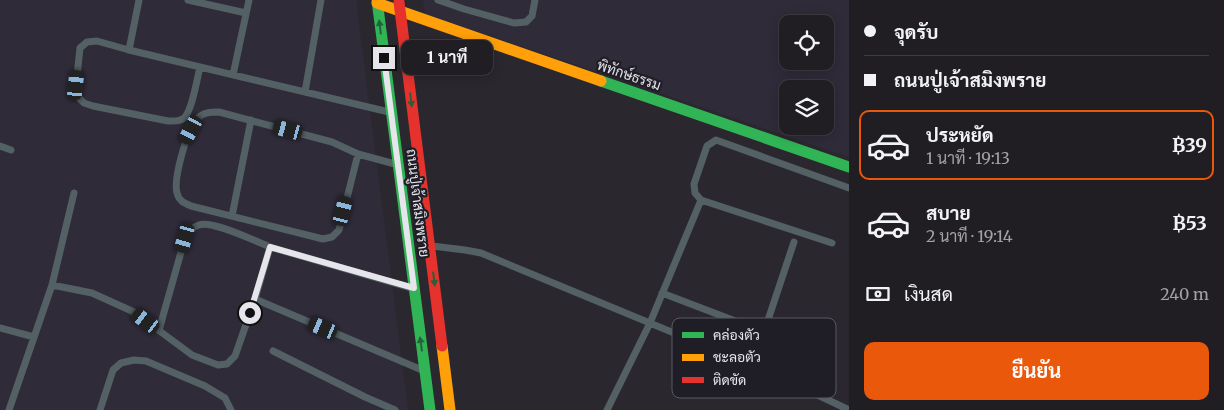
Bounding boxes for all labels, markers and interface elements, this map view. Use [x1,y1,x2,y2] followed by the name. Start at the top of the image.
[779,15,834,135] map controls
[779,15,834,70] button: locate
[376,19,384,35] one-way arrow
[894,20,938,44] text: จุดรับ
[402,40,494,76] callout: 1 นาที
[373,47,395,69] route end
[427,47,467,67] text: 1 นาที
[595,56,663,94] street label: พิทักษ์ธรรม
[894,68,1046,92] text: ถนนปู่เจ้าสมิงพราย
[66,69,85,101] car
[779,80,834,135] button: layers
[407,93,415,109] one-way arrow
[177,113,204,147] car
[271,119,304,141] car
[866,123,911,168] icon: car
[926,123,994,147] text: ประหยัด
[1172,133,1207,157] text: ฿39
[401,148,434,258] street label: ถนนปู่เจ้าสมิงพราย
[926,148,1010,168] text: 1 นาที · 19:13
[332,195,353,227] car
[866,201,911,246] icon: car
[926,201,971,225] text: สบาย
[1172,211,1207,235] text: ฿53
[173,222,196,254] car
[926,226,1013,246] text: 2 นาที · 19:14
[430,271,438,287] one-way arrow
[864,280,892,308] icon: cash
[904,282,953,306] text: เงินสด
[1160,284,1209,304] text: 240 m
[239,302,261,324] route start
[129,306,162,336] car
[306,315,339,341] car
[672,318,836,398] legend
[713,326,760,344] text: คล่องตัว
[417,336,425,352] one-way arrow
[864,342,1209,400] button: ยืนยัน
[713,348,761,366] text: ชะลอตัว
[713,371,746,389] text: ติดขัด

